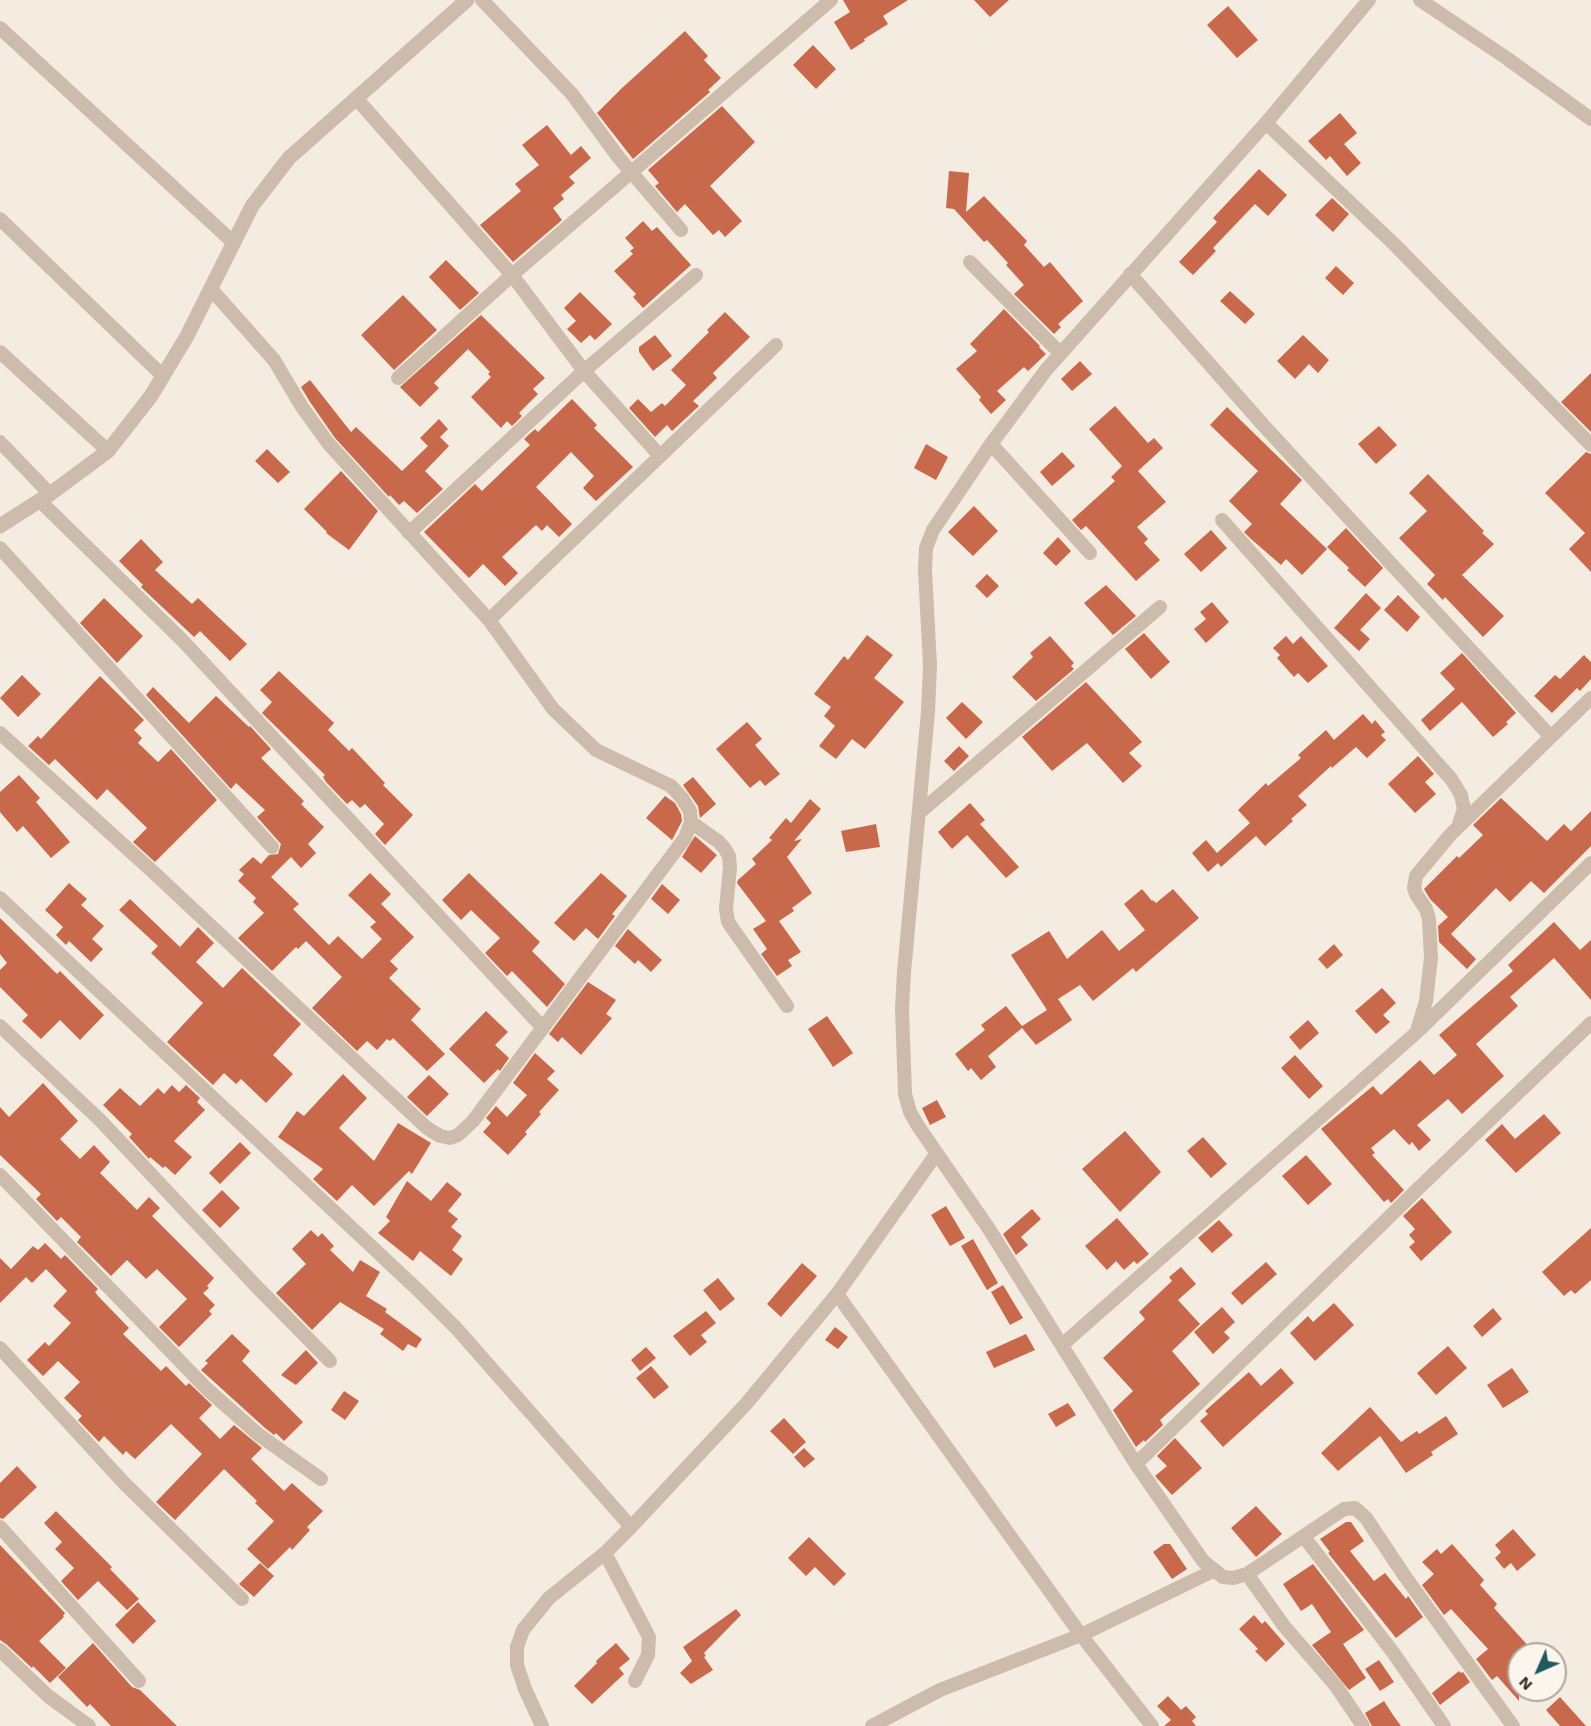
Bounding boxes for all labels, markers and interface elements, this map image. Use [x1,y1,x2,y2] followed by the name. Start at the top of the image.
[1507,1642,1567,1702] north arrow
[1514,1673,1536,1695] text: N

